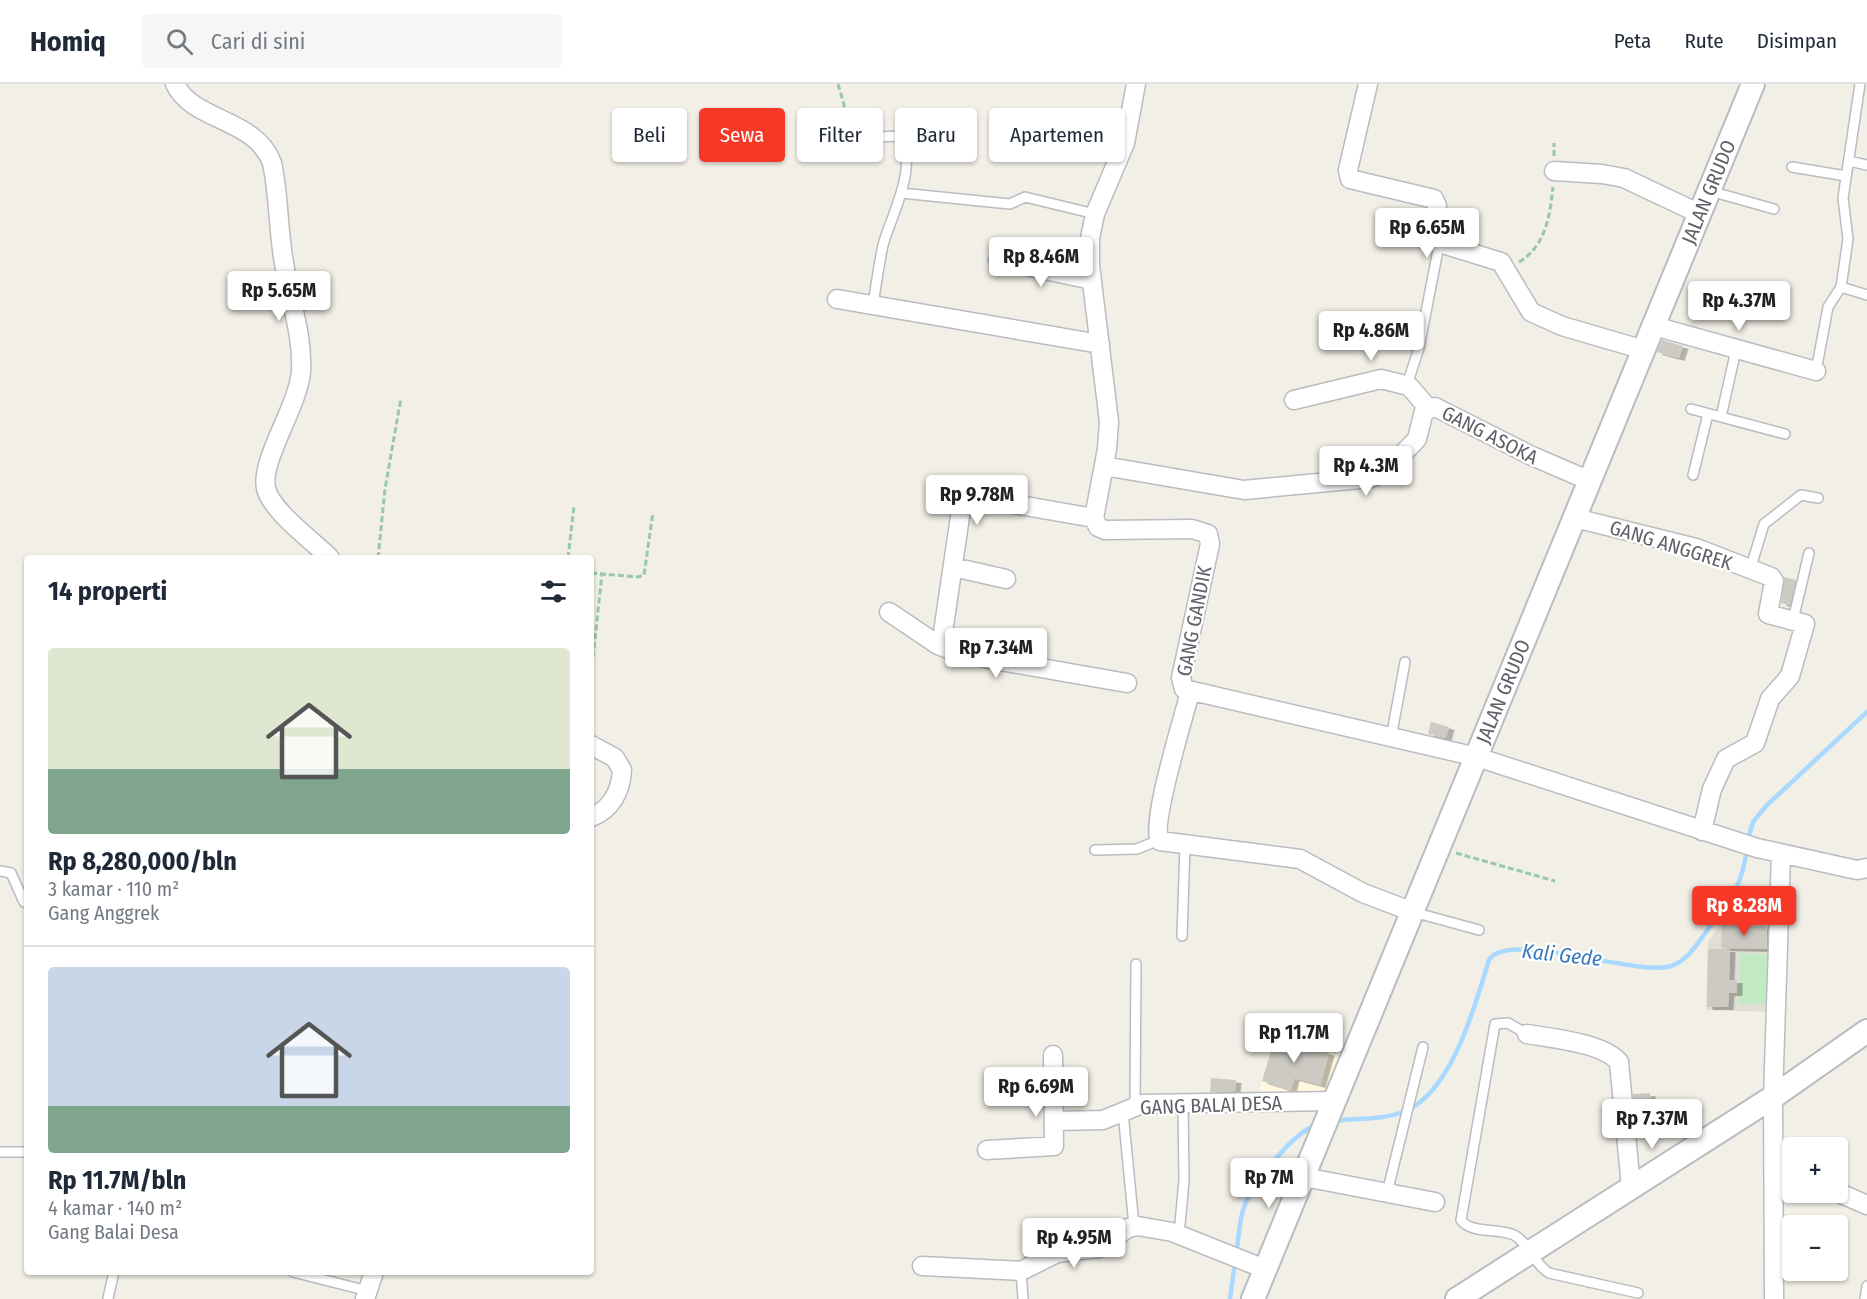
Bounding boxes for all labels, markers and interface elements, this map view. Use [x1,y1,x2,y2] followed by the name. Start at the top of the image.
[142,14,562,68] search box
[30,25,106,58] text: Homiq
[163,25,196,58] icon: search
[211,28,305,55] text: Cari di sini
[1614,28,1651,54] text: Peta
[1684,28,1724,54] text: Rute
[1757,28,1837,54] text: Disimpan
[612,108,687,162] chip: Beli
[699,108,785,162] chip: Sewa
[797,108,883,162] chip: Filter
[895,108,977,162] chip: Baru
[989,108,1125,162] chip: Apartemen
[1676,136,1741,248] street label: JALAN GRUDO
[1365,208,1489,259] pin: Rp 6.65M
[1389,215,1465,239] text: Rp 6.65M
[979,237,1103,288] pin: Rp 8.46M
[1003,244,1079,268] text: Rp 8.46M
[217,271,341,322] pin: Rp 5.65M
[241,278,317,302] text: Rp 5.65M
[1677,281,1801,332] pin: Rp 4.37M
[1702,288,1776,312] text: Rp 4.37M
[1309,311,1433,362] pin: Rp 4.86M
[1333,318,1409,342] text: Rp 4.86M
[1438,401,1542,470] street label: GANG ASOKA
[1311,446,1421,497] pin: Rp 4.3M
[1333,453,1399,477] text: Rp 4.3M
[915,475,1039,526] pin: Rp 9.78M
[940,482,1014,506] text: Rp 9.78M
[1607,515,1735,575] street label: GANG ANGGREK
[1172,563,1217,678] street label: GANG GANDIK
[537,575,570,608] icon: filters
[48,576,167,607] text: 14 properti
[934,628,1058,679] pin: Rp 7.34M
[959,635,1033,659] text: Rp 7.34M
[1471,636,1535,747] street label: JALAN GRUDO
[255,687,363,795] icon: home
[48,846,237,877] text: Rp 8,280,000/bln
[48,877,179,901] text: 3 kamar · 110 m²
[1682,886,1806,937] pin: Rp 8.28M
[1706,893,1782,917] text: Rp 8.28M
[48,901,159,925] text: Gang Anggrek
[1521,938,1603,972] water label: Kali Gede
[255,1006,363,1114] icon: home
[1232,1013,1356,1064] pin: Rp 11.7M
[1259,1020,1329,1044] text: Rp 11.7M
[974,1067,1098,1118] pin: Rp 6.69M
[998,1074,1074,1098] text: Rp 6.69M
[1140,1091,1283,1119] street label: GANG BALAI DESA
[1590,1099,1714,1150] pin: Rp 7.37M
[1616,1106,1688,1130] text: Rp 7.37M
[1782,1137,1848,1281] map controls
[1782,1137,1848,1203] button: +
[1227,1158,1311,1209] pin: Rp 7M
[48,1165,186,1196] text: Rp 11.7M/bln
[1244,1165,1294,1189] text: Rp 7M
[48,1196,182,1220] text: 4 kamar · 140 m²
[1782,1215,1848,1281] button: −
[1012,1218,1136,1269] pin: Rp 4.95M
[48,1220,179,1244] text: Gang Balai Desa
[1036,1225,1112,1249] text: Rp 4.95M

